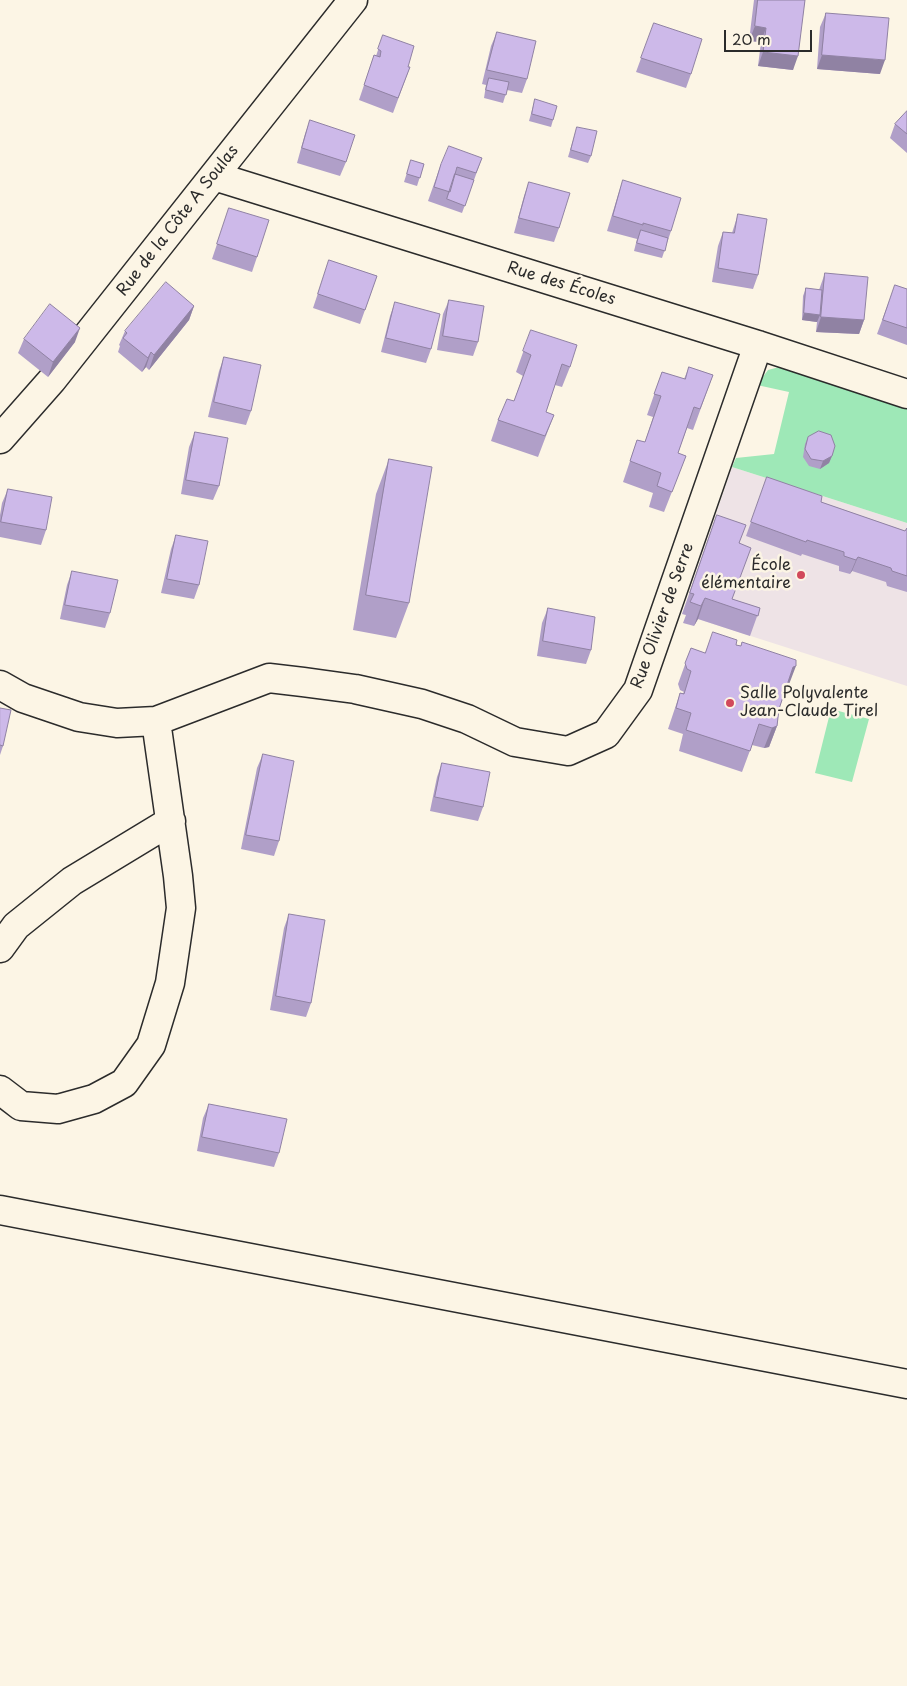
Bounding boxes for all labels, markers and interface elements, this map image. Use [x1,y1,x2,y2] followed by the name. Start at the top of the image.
[727,20,814,52] scale bar
[732,27,771,50] text: 20 m
[113,142,243,300] street label: Rue de la Côte A Soulas
[504,258,618,310] street label: Rue des Écoles
[628,540,698,692] street label: Rue Olivier de Serre
[701,556,791,594] place label: École élémentaire
[795,569,807,581] marker: École élémentaire
[740,684,878,722] place label: Salle Polyvalente Jean-Claude Tirel
[724,697,736,709] marker: Salle Polyvalente Jean-Claude Tirel

